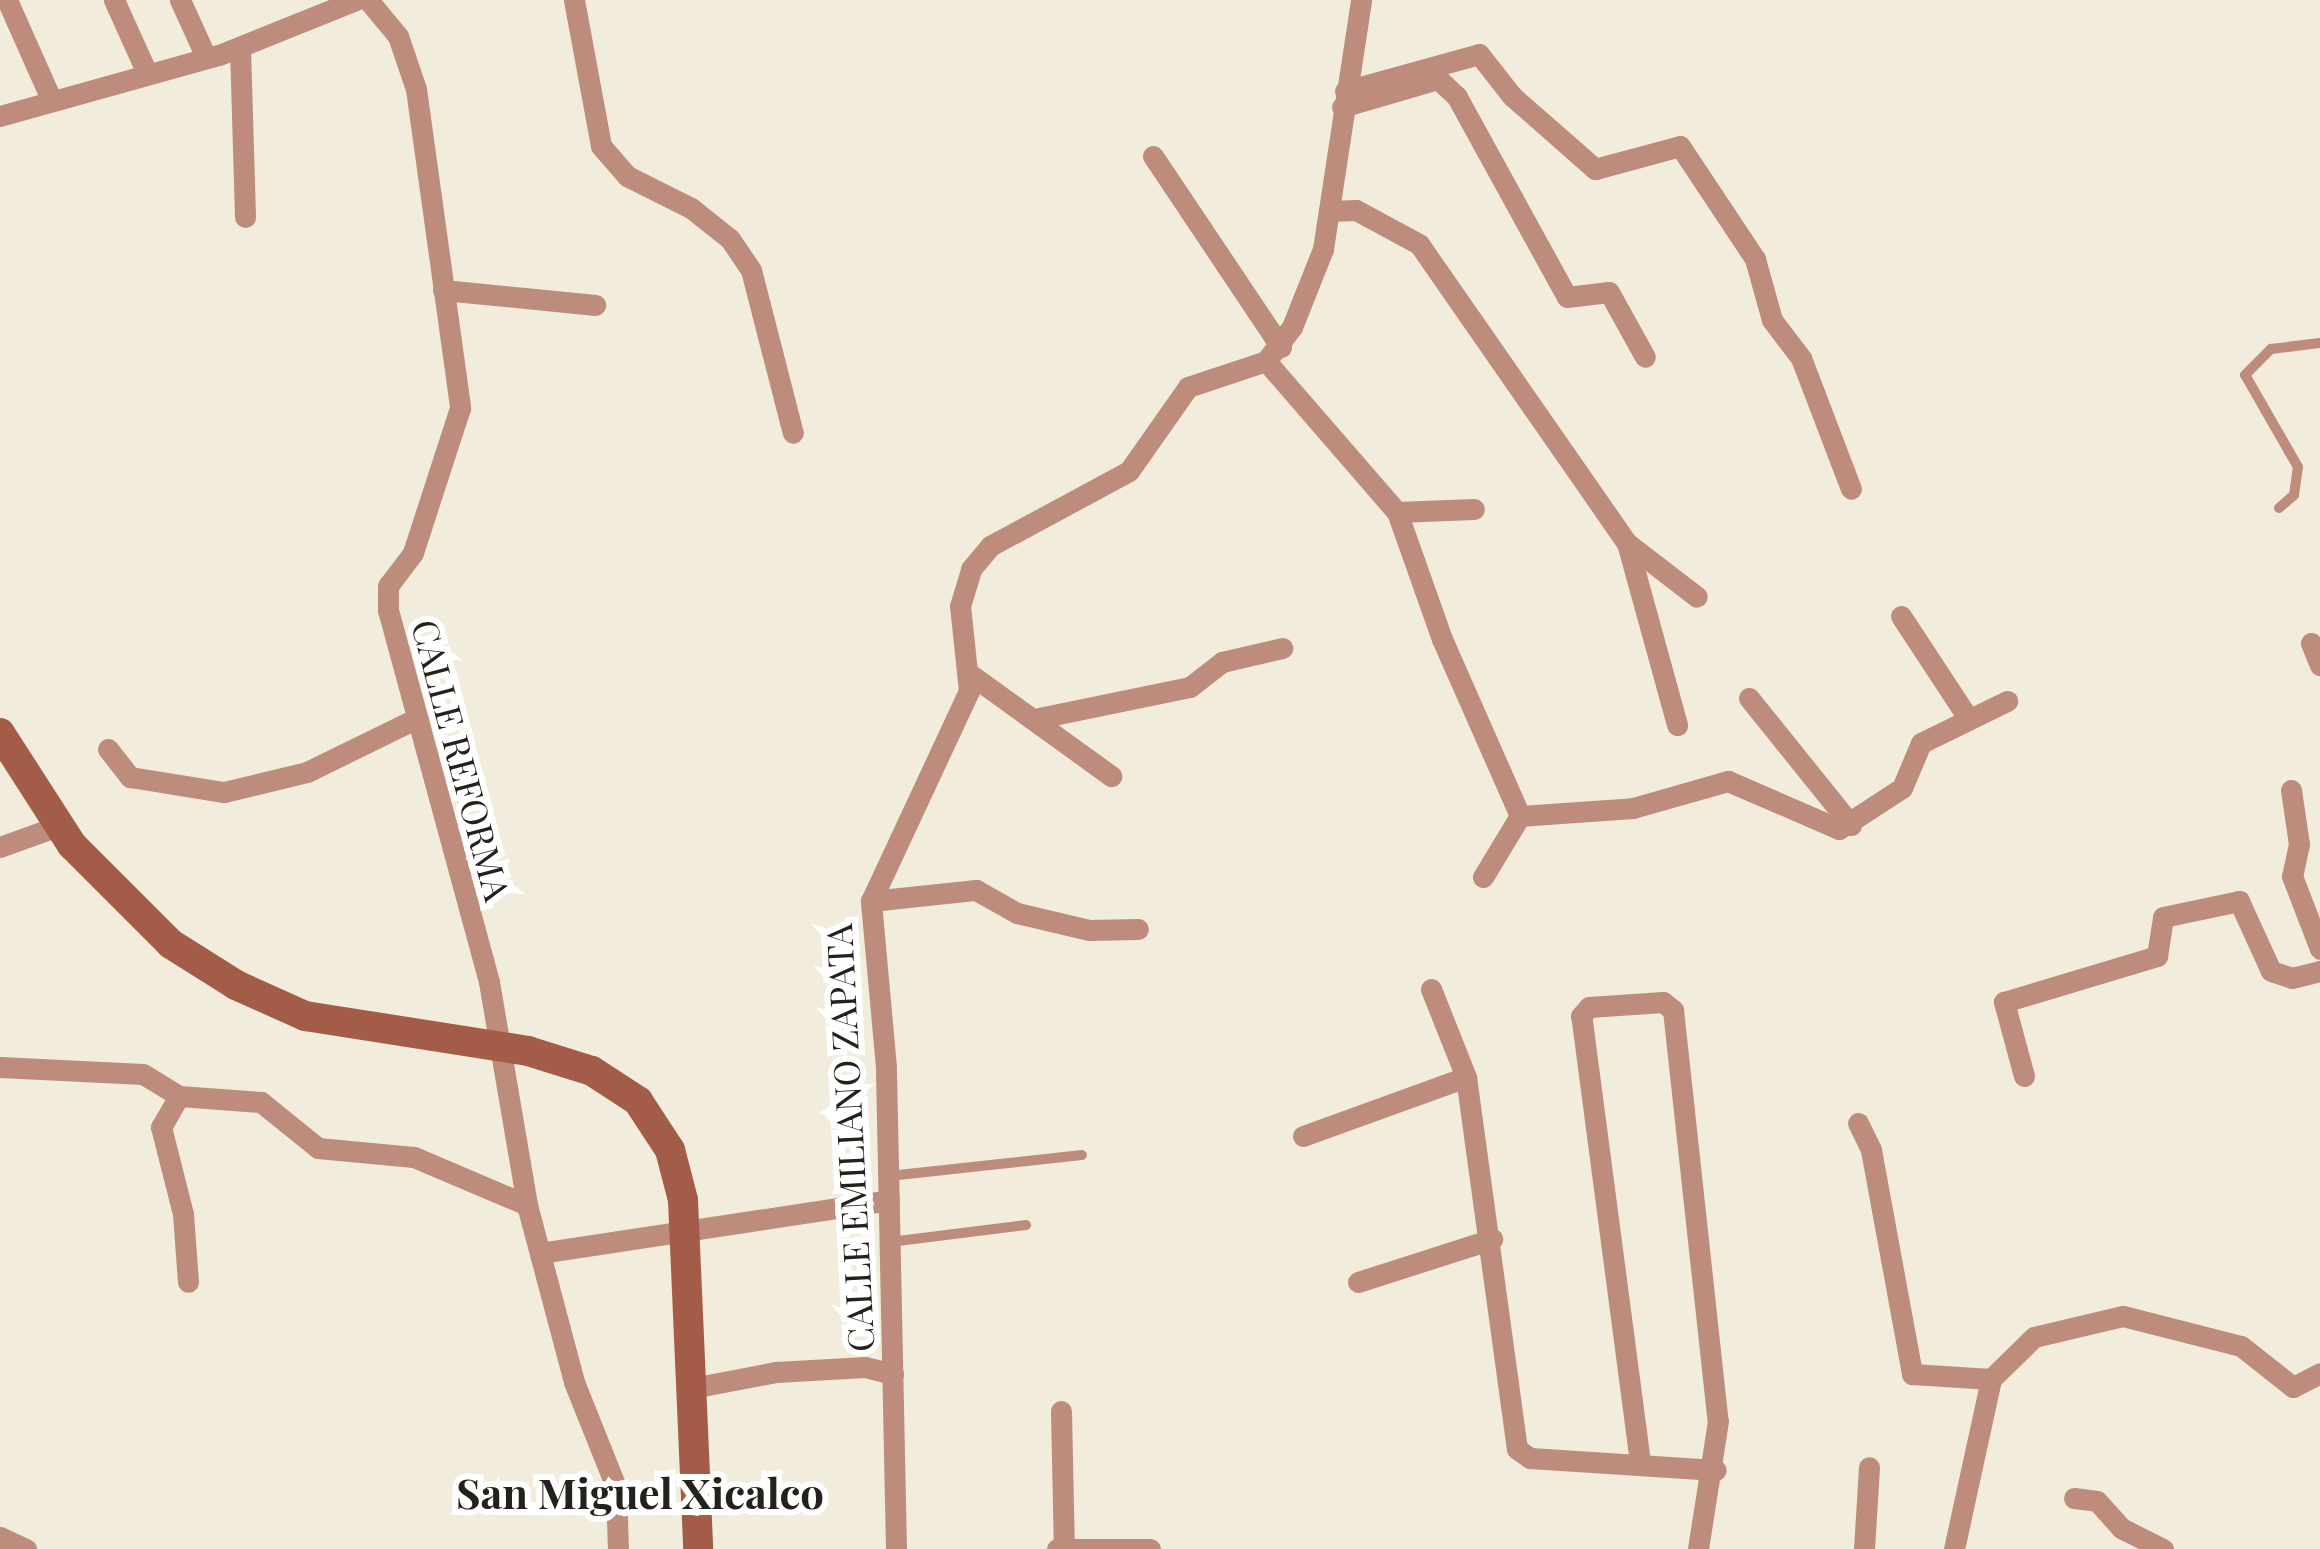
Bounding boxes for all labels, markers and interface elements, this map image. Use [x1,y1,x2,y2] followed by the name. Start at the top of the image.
[404,615,520,905] street label: CALLE REFORMA
[816,923,882,1353] street label: CALLE EMILIANO ZAPATA
[456,1467,824,1517] district label: San Miguel Xicalco

